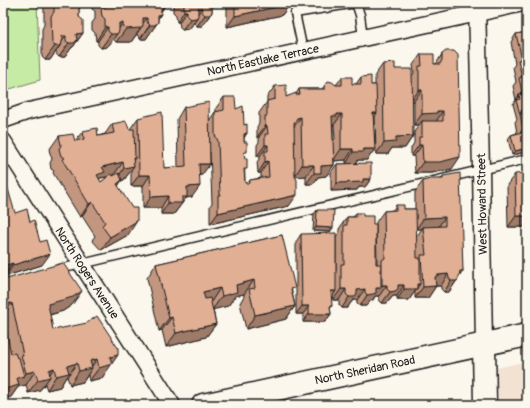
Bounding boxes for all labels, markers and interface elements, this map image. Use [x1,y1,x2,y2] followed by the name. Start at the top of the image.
[206,41,320,80] street label: North Eastlake Terrace
[474,153,491,255] street label: West Howard Street
[51,225,122,322] street label: North Rogers Avenue
[314,353,417,388] street label: North Sheridan Road

